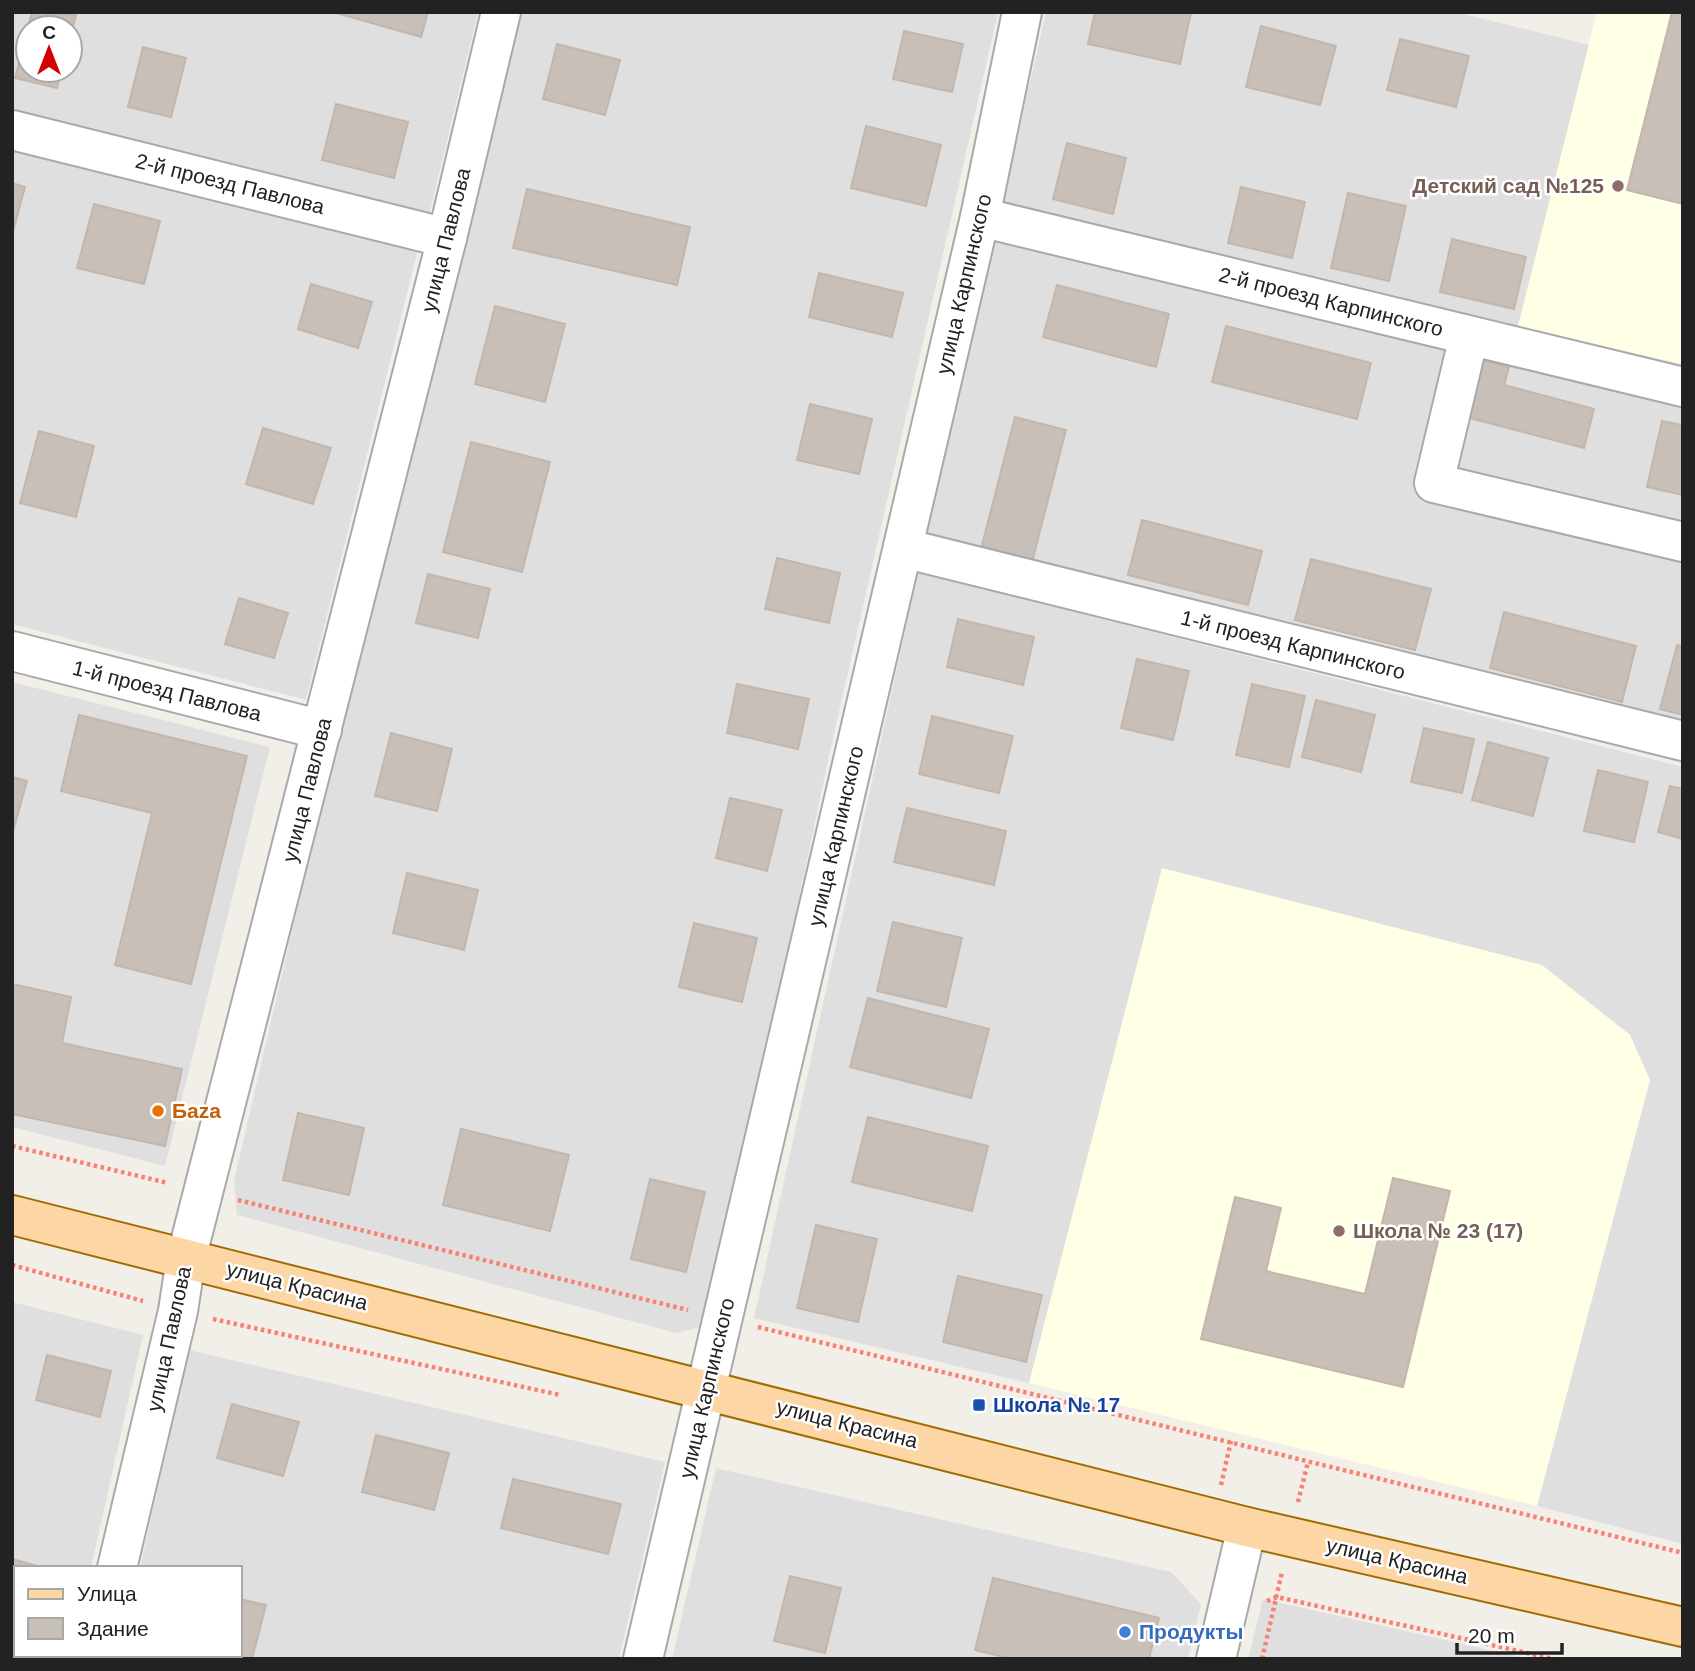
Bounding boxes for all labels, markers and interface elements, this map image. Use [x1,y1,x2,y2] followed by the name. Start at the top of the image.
[14,14,84,84] north arrow
[42,22,56,43] text: С
[133,149,327,218] street label: 2-й проезд Павлова
[416,165,475,314] street label: улица Павлова
[1412,174,1604,197] place label: Детский сад №125
[1610,178,1626,194] marker: Детский сад №125
[932,191,995,376] street label: улица Карпинского
[1217,263,1446,341] street label: 2-й проезд Карпинского
[1179,606,1408,684] street label: 1-й проезд Карпинского
[70,656,264,725] street label: 1-й проезд Павлова
[277,715,336,864] street label: улица Павлова
[804,743,867,928] street label: улица Карпинского
[172,1099,221,1122] place label: Баza
[150,1103,166,1119] marker: Баza
[1353,1219,1523,1242] place label: Школа № 23 (17)
[1331,1223,1347,1239] marker: Школа № 23 (17)
[224,1257,370,1314] street label: улица Красина
[142,1264,195,1414] street label: улица Павлова
[675,1295,738,1480] street label: улица Карпинского
[993,1393,1120,1416] place label: Школа № 17
[774,1395,920,1452] street label: улица Красина
[971,1397,987,1413] marker: Школа № 17
[1324,1533,1470,1588] street label: улица Красина
[14,1566,242,1657] legend
[77,1582,137,1605] text: Улица
[1457,1612,1562,1656] scale bar
[77,1617,149,1640] text: Здание
[1139,1620,1243,1643] place label: Продукты
[1117,1624,1133,1640] marker: Продукты
[1468,1624,1515,1647] text: 20 m

